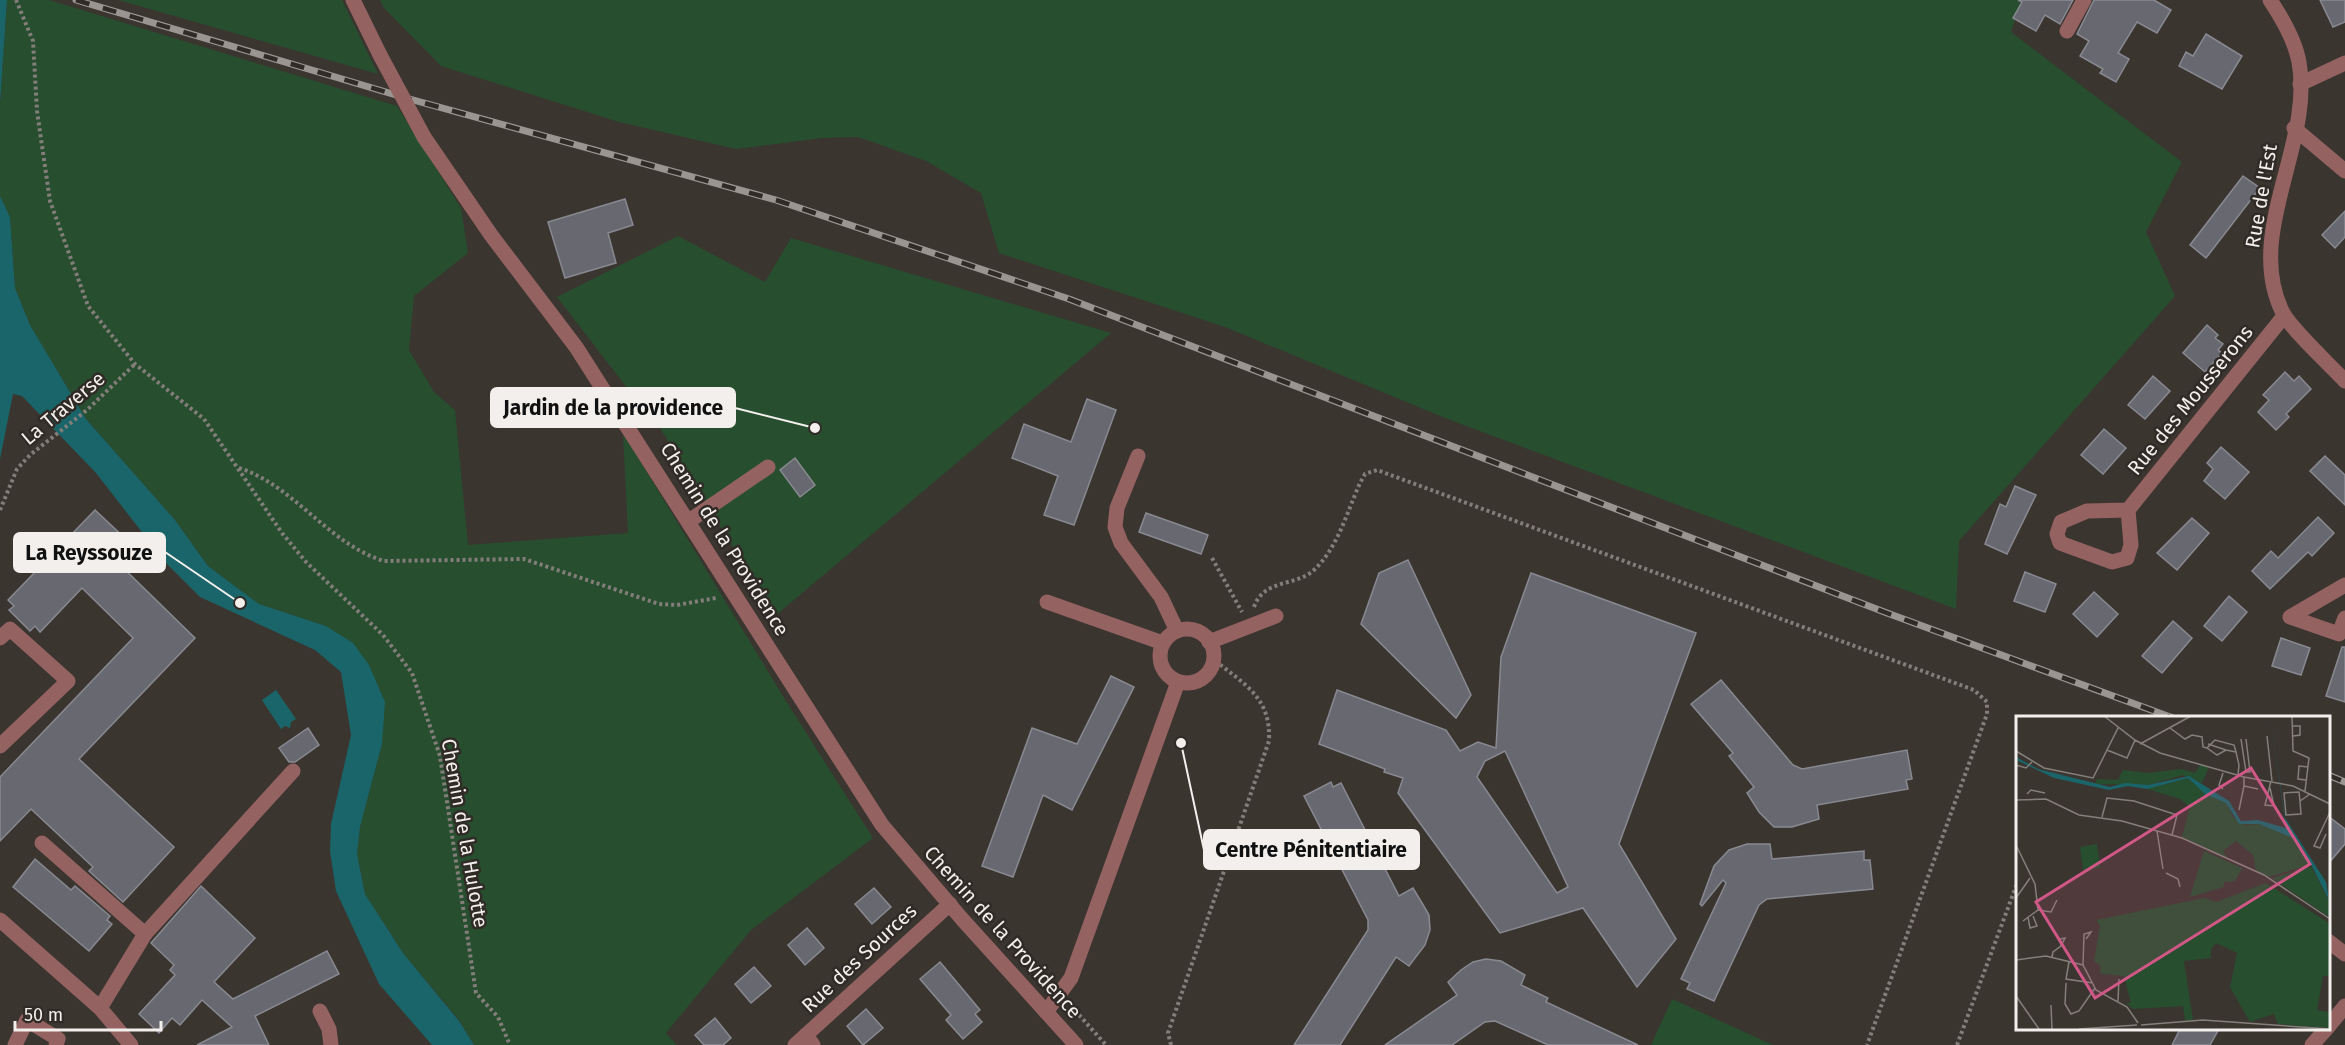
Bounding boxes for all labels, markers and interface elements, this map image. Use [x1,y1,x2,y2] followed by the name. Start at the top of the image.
[2240,141,2282,250] street label: Rue de l'Est
[2122,320,2258,480] street label: Rue des Mousserons
[16,366,110,450] street label: La Traverse
[491,388,735,427] callout: Jardin de la providence
[502,395,723,421] text: Jardin de la providence
[656,438,794,640] street label: Chemin de la Providence
[14,533,165,572] callout: La Reyssouze
[25,540,153,566] text: La Reyssouze
[2016,716,2330,1030] inset map
[437,737,493,929] street label: Chemin de la Hulotte
[1204,830,1419,869] callout: Centre Pénitentiaire
[1215,837,1407,863] text: Centre Pénitentiaire
[919,841,1087,1023] street label: Chemin de la Providence
[797,899,921,1017] street label: Rue des Sources
[15,994,160,1032] scale bar
[24,1004,63,1026] text: 50 m

